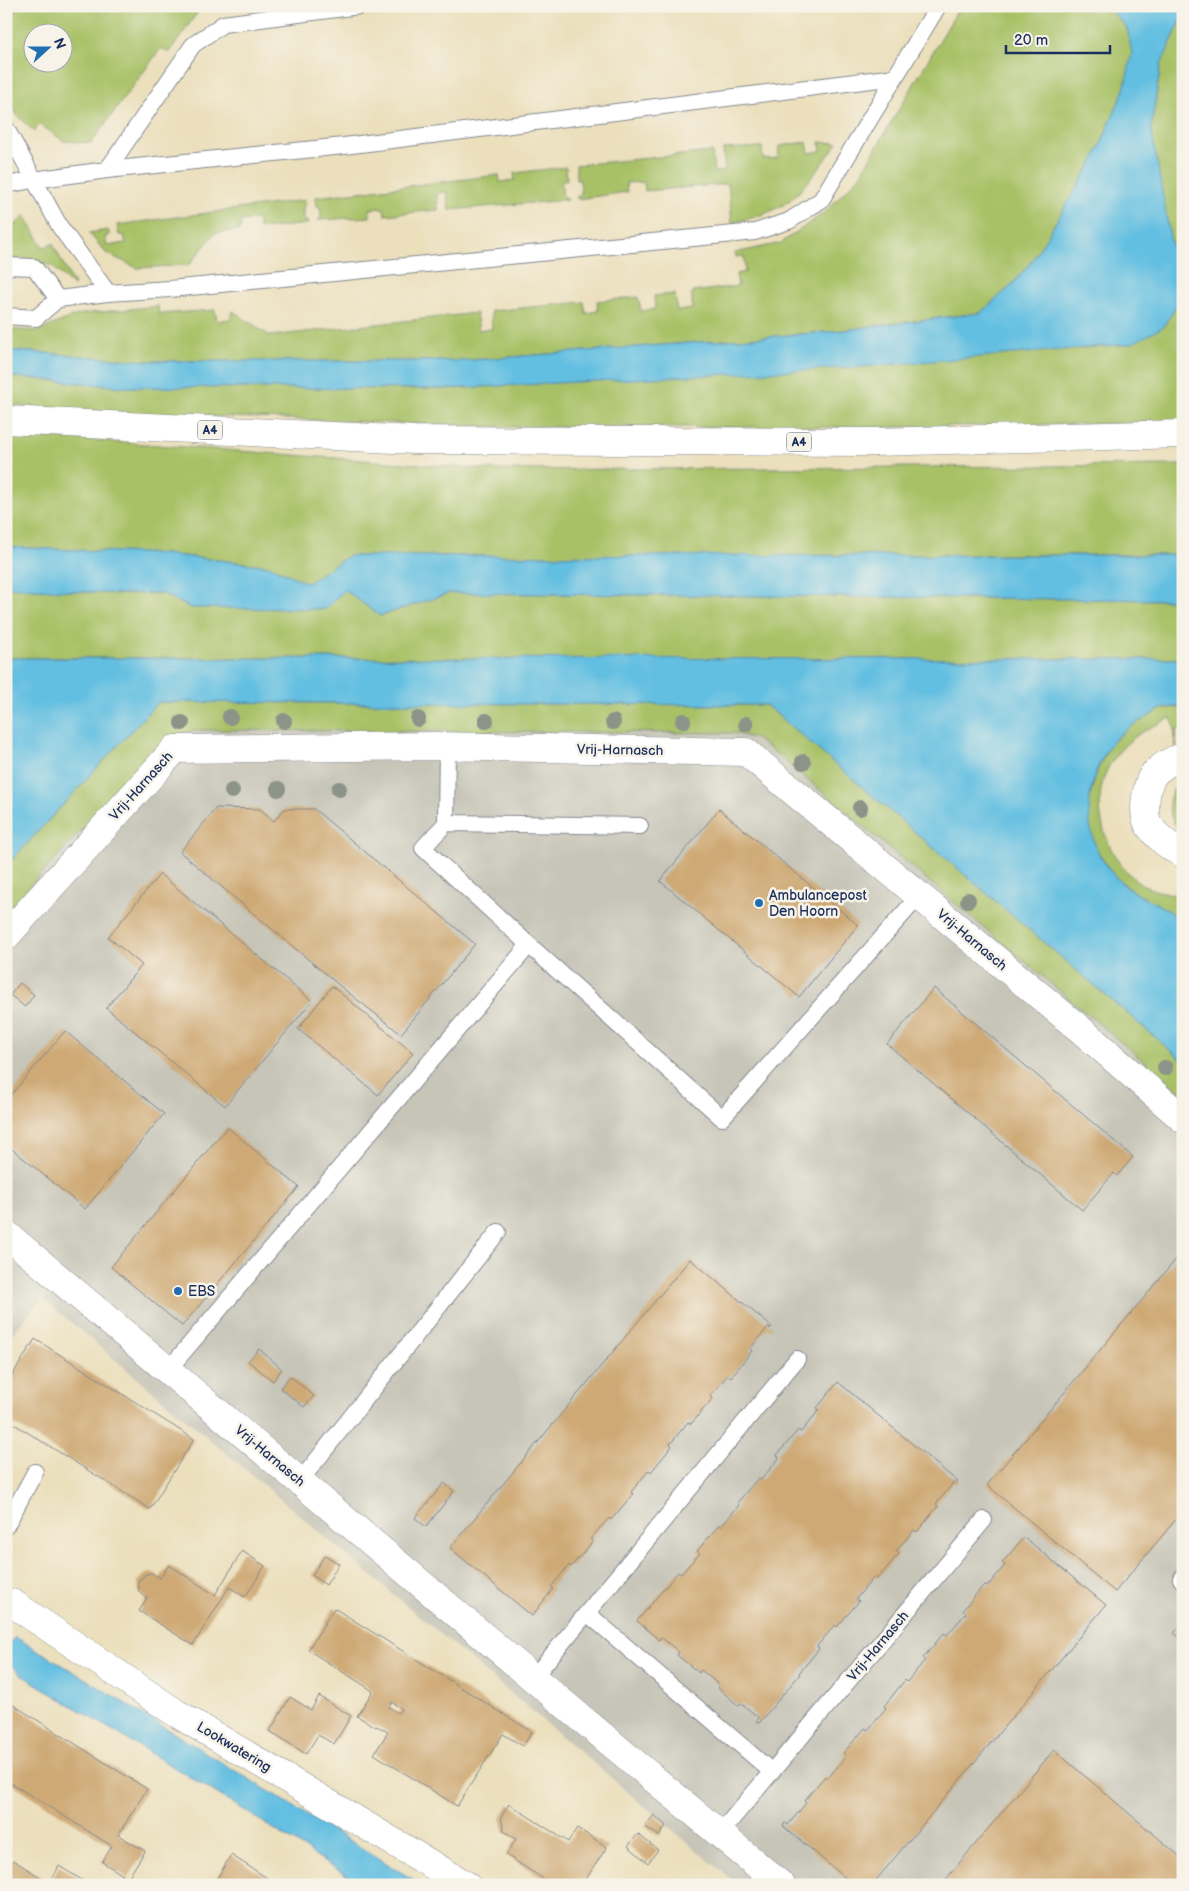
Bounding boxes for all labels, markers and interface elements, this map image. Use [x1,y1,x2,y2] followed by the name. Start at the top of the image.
[22,22,72,72] north arrow
[1006,22,1110,54] scale bar
[1014,31,1048,50] text: 20 m
[50,36,69,51] text: N
[198,420,222,440] road number: A4
[786,432,812,452] road number: A4
[577,741,664,759] street label: Vrij-Harnasch
[106,748,176,824] street label: Vrij-Harnasch
[769,887,867,920] place label: Ambulancepost Den Hoorn
[753,897,765,909] marker: Ambulancepost Den Hoorn
[933,906,1011,975] street label: Vrij-Harnasch
[188,1283,215,1300] place label: EBS
[172,1285,184,1297] marker: EBS
[231,1422,309,1491] street label: Vrij-Harnasch
[844,1607,913,1685] street label: Vrij-Harnasch
[194,1718,274,1776] street label: Lookwatering

